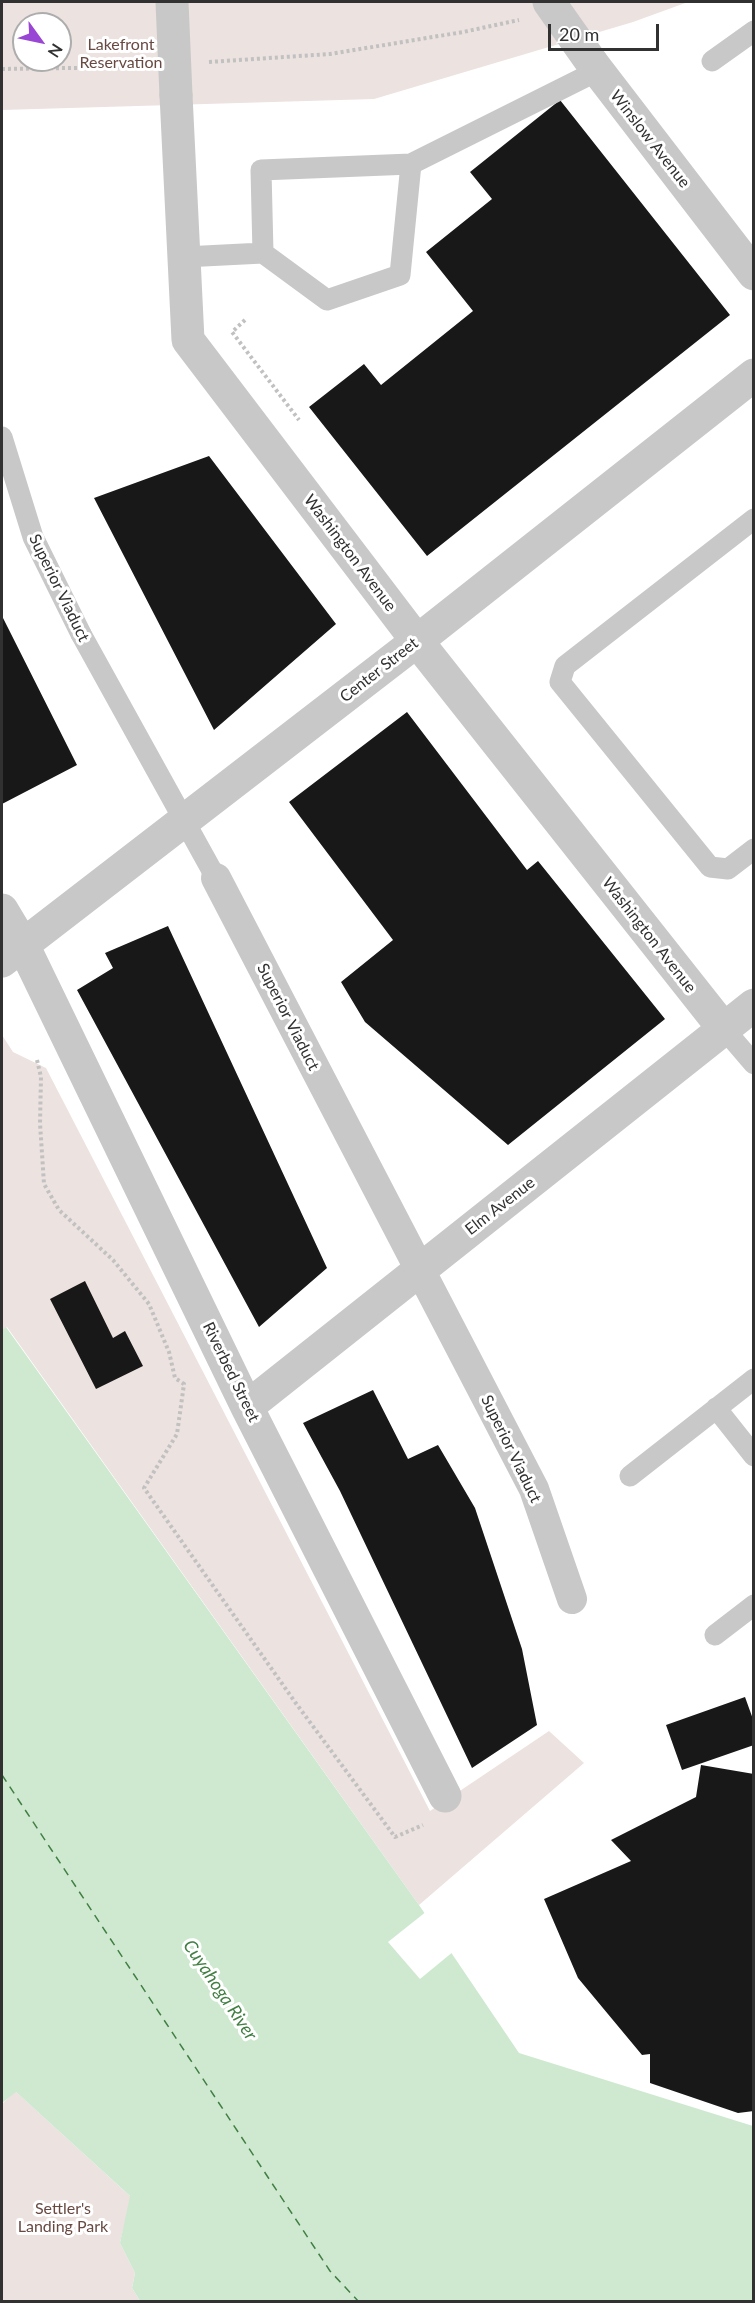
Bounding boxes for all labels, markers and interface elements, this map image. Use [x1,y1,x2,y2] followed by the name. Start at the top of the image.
[12,12,72,72] north arrow
[551,12,662,50] scale bar
[559,23,599,45] text: 20 m
[80,35,162,73] park label: Lakefront Reservation
[45,41,67,61] text: N
[606,86,694,192] street label: Winslow Avenue
[300,491,400,615] street label: Washington Avenue
[25,531,93,645] street label: Superior Viaduct
[336,634,422,706] street label: Center Street
[598,873,700,997] street label: Washington Avenue
[253,960,323,1074] street label: Superior Viaduct
[461,1173,539,1239] street label: Elm Avenue
[199,1319,263,1425] street label: Riverbed Street
[477,1392,545,1506] street label: Superior Viaduct
[178,1936,262,2044] water label: Cuyahoga River
[18,2199,108,2237] park label: Settler's Landing Park

